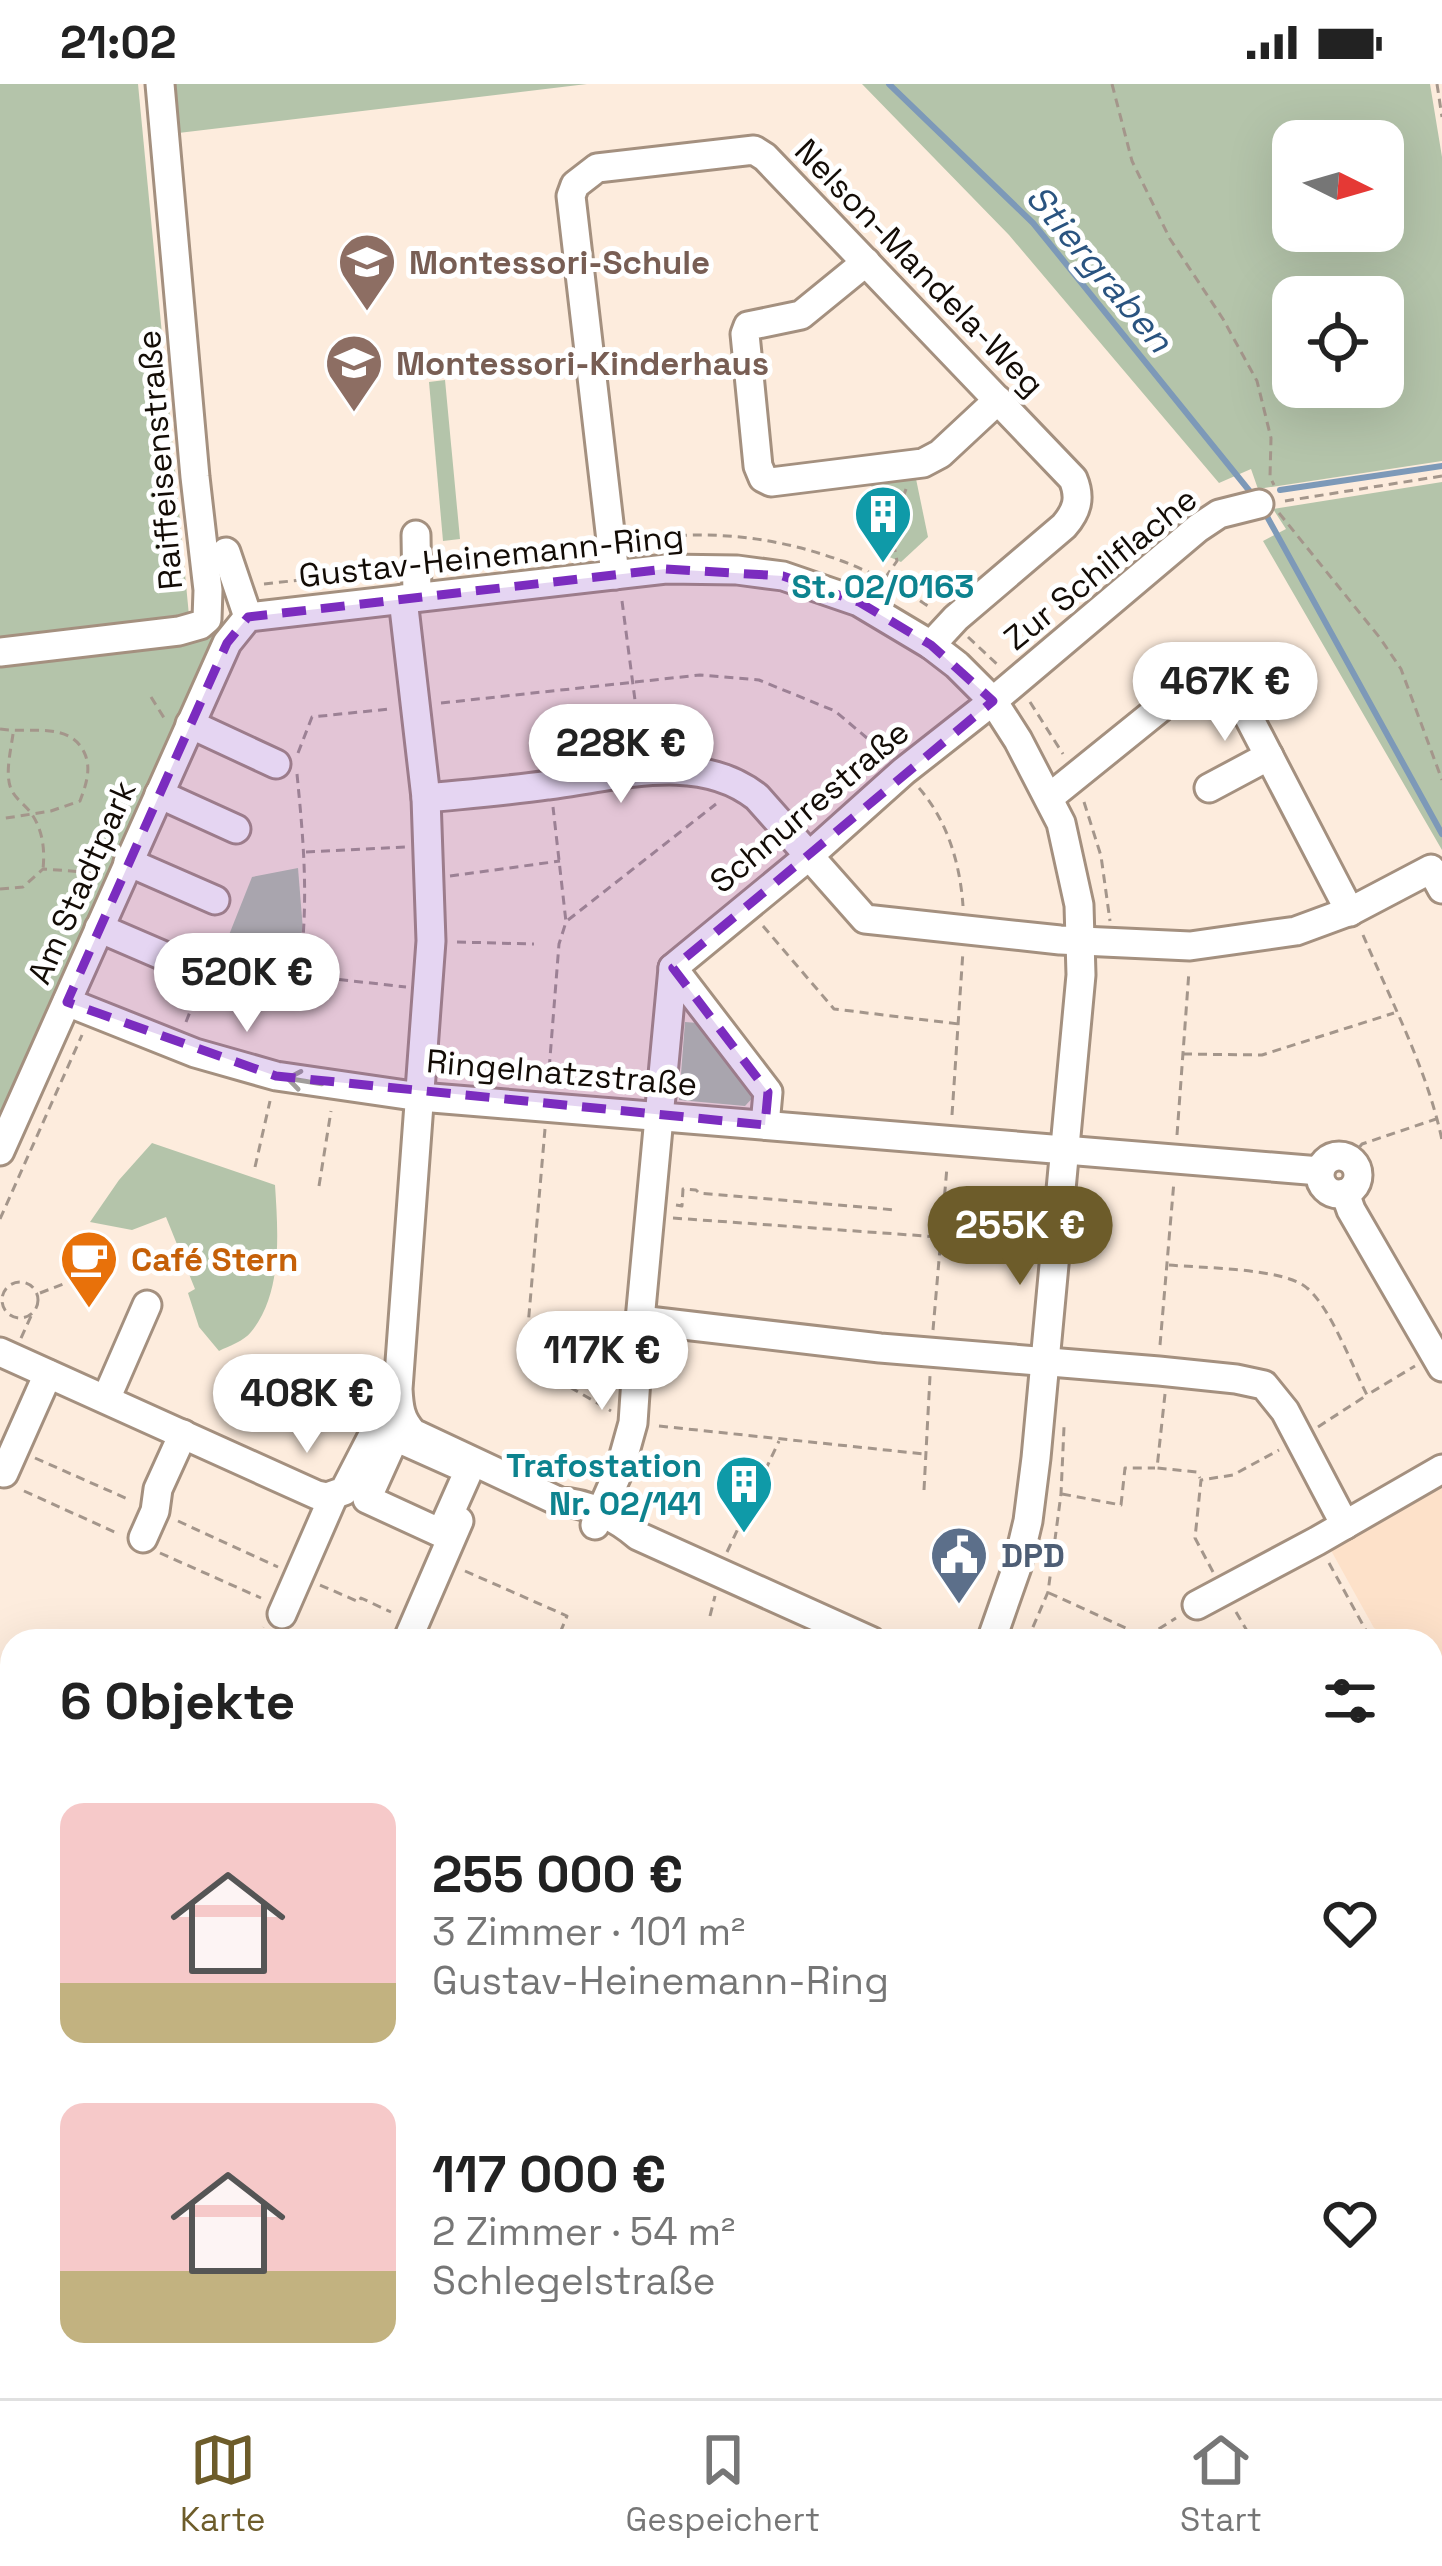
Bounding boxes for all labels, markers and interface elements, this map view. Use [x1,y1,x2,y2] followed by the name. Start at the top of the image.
[60,14,176,71] text: 21:02
[1272,120,1404,252] north arrow
[1272,120,1404,408] map controls
[786,130,1053,405] street label: Nelson-Mandela-Weg
[1016,175,1183,363] water label: Stiergraben
[336,231,398,313] school or university icon: Montessori-Schule
[409,242,710,284] place label: Montessori-Schule
[1272,276,1404,408] button: locate
[128,328,192,591] street label: Raiffeisenstraße
[323,332,385,414] school or university icon: Montessori-Kinderhaus
[396,343,769,385] place label: Montessori-Kinderhaus
[996,478,1206,659] street label: Zur Schilflache
[852,483,914,565] building icon: St. 02/0163
[297,515,686,597] street label: Gustav-Heinemann-Ring
[792,566,974,608] place label: St. 02/0163
[1127,642,1323,744] pin: 467K €
[1160,656,1290,705] text: 467K €
[523,704,719,806] pin: 228K €
[701,711,918,902] street label: Schnurrestraße
[556,718,686,767] text: 228K €
[18,774,146,991] street label: Am Stadtpark
[149,933,345,1035] pin: 520K €
[181,947,313,996] text: 520K €
[425,1040,699,1106] street label: Ringelnatzstraße
[286,1068,325,1091] one-way arrow
[922,1186,1118,1288] pin: 255K €
[955,1200,1085,1249] text: 255K €
[58,1228,120,1310] cafe icon: Café Stern
[131,1239,298,1281] place label: Café Stern
[504,1311,700,1413] pin: 117K €
[543,1325,661,1374] text: 117K €
[209,1354,405,1456] pin: 408K €
[240,1368,374,1417] text: 408K €
[506,1445,702,1525] place label: Trafostation Nr. 02/141
[713,1453,775,1535] building icon: Trafostation Nr. 02/141
[928,1524,990,1606] public building icon: DPD
[1001,1535,1065,1577] place label: DPD
[1317,1668,1383,1734] icon: filters
[60,1669,295,1734] text: 6 Objekte
[432,1842,683,1907] text: 255 000 €
[156,1851,300,1995] icon: home
[1317,1890,1383,1956] icon: heart
[432,1907,745,1956] text: 3 Zimmer · 101 m²
[432,1956,889,2005] text: Gustav-Heinemann-Ring
[432,2142,666,2207] text: 117 000 €
[156,2151,300,2295] icon: home
[1317,2190,1383,2256] icon: heart
[432,2207,735,2256] text: 2 Zimmer · 54 m²
[432,2256,716,2305] text: Schlegelstraße
[180,2427,266,2541] tab: Karte
[626,2427,820,2541] tab: Gespeichert
[1180,2427,1262,2541] tab: Start

